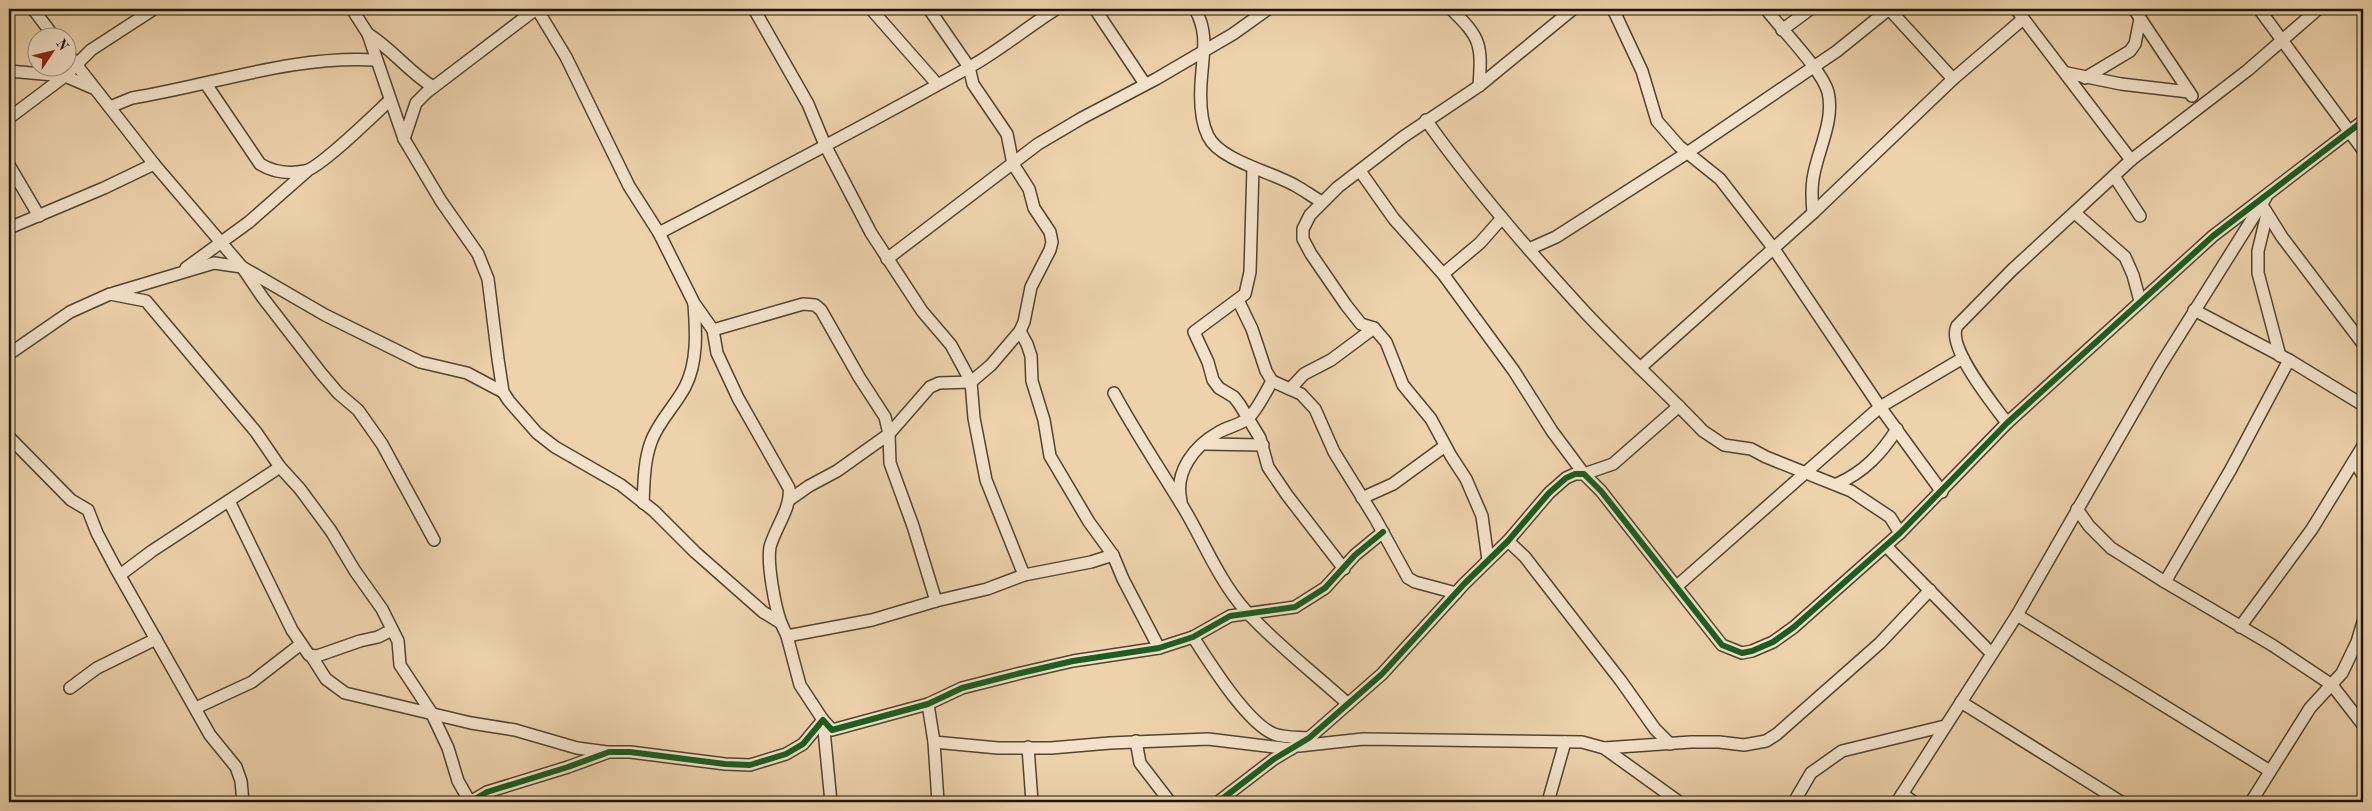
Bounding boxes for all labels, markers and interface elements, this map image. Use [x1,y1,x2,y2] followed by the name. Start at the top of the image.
[28,28,78,78] north arrow
[53,37,71,54] text: N

